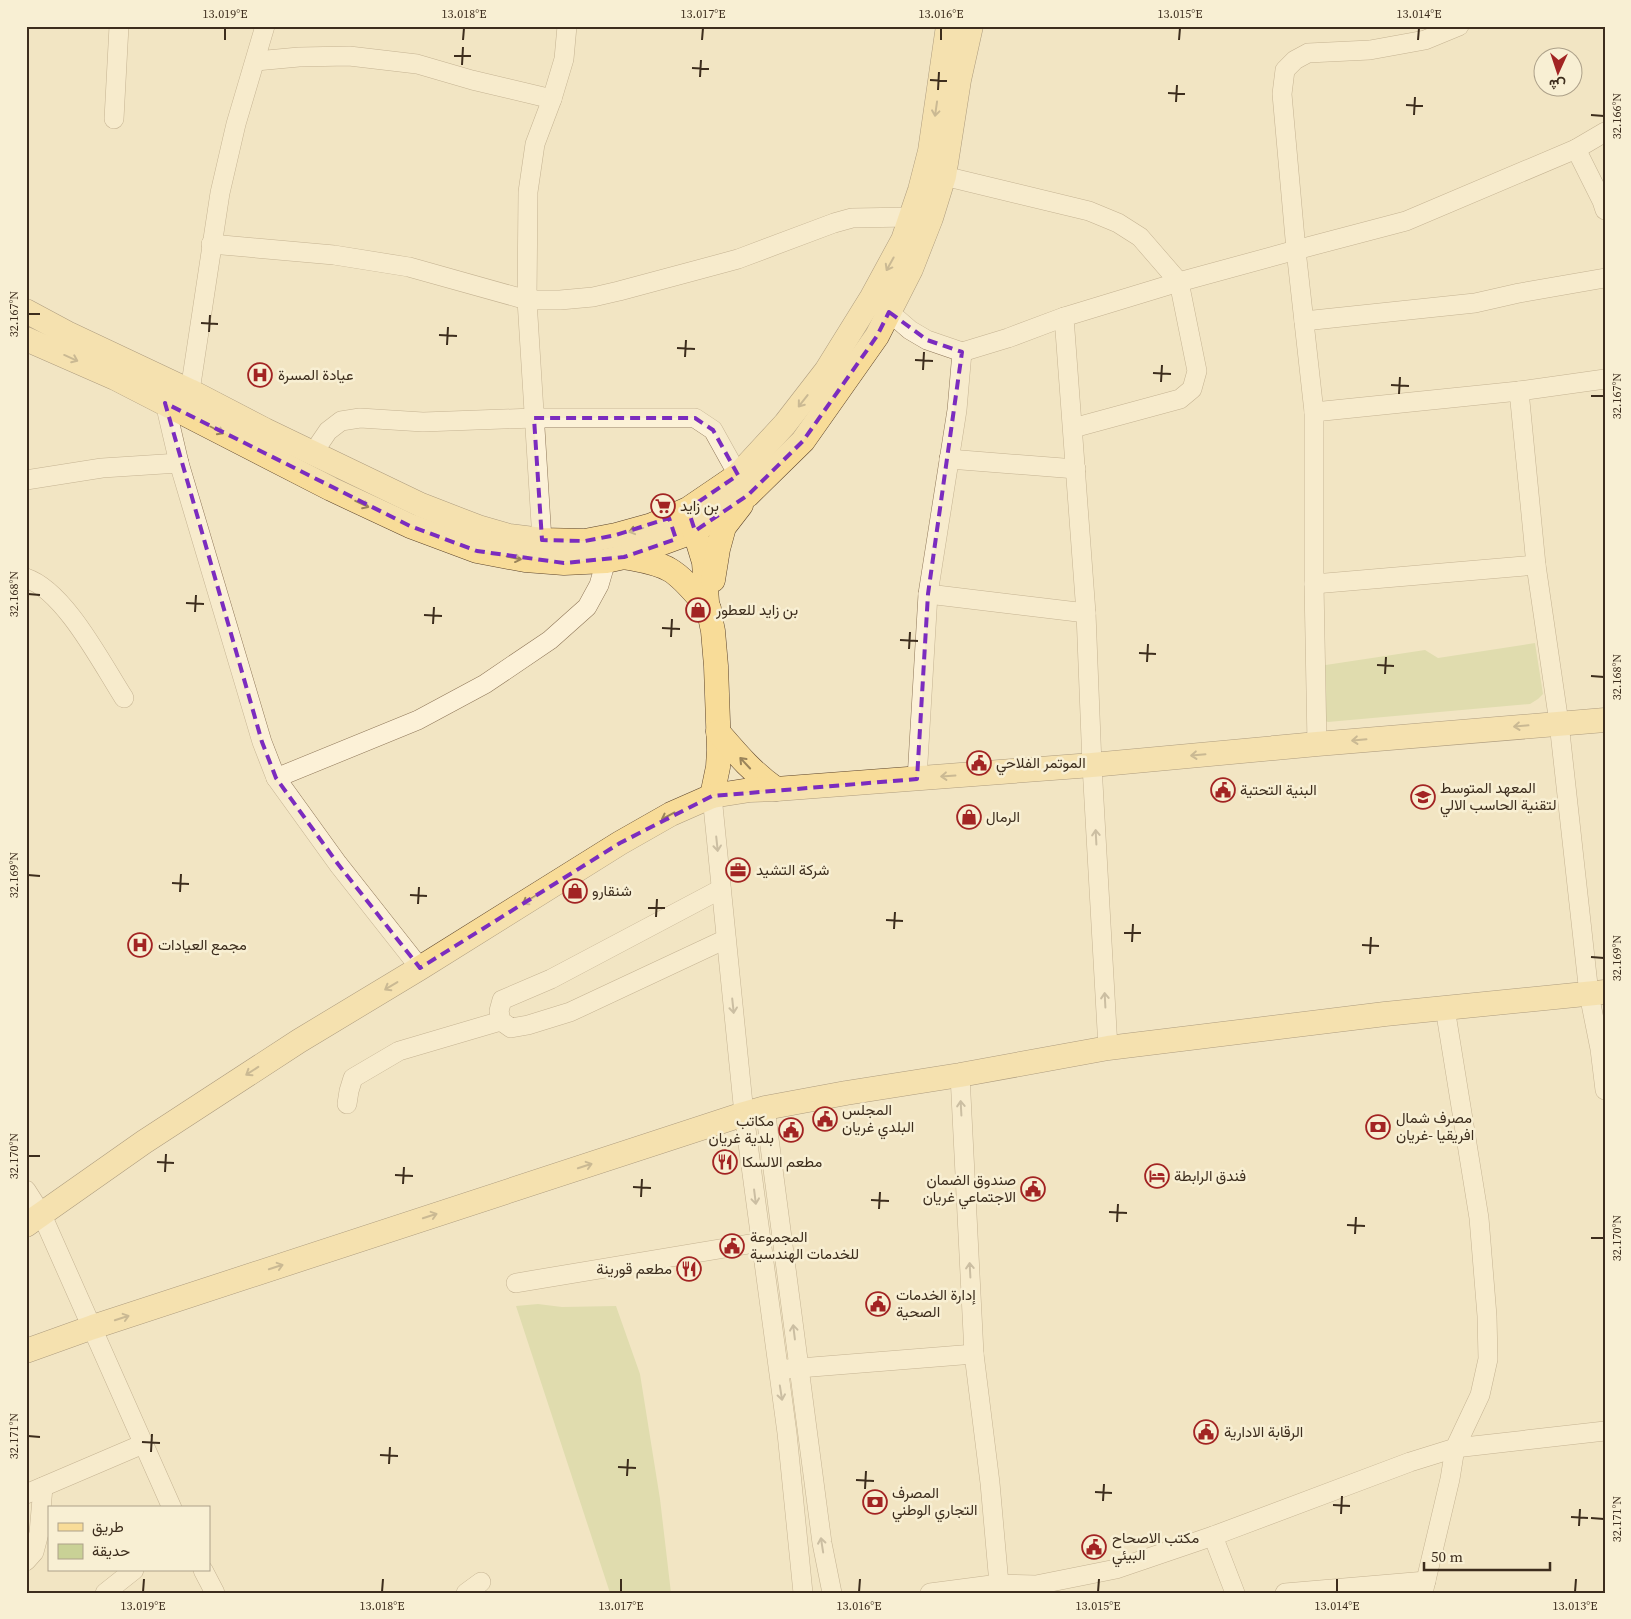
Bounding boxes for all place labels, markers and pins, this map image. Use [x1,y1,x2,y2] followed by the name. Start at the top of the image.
[247,362,273,388] hospital icon: عيادة المسرة
[278,364,354,385] place label: عيادة المسرة
[650,493,676,519] supermarket icon: بن زايد
[680,495,719,516] place label: بن زايد
[685,597,711,623] shop icon: بن زايد للعطور
[715,599,798,620] place label: بن زايد للعطور
[966,750,992,776] public building icon: الموتمر الفلاحي
[996,752,1086,776] place label: الموتمر الفلاحي
[1210,777,1236,803] public building icon: البنية التحتية
[1440,777,1557,818] place label: المعهد المتوسط لتقنية الحاسب الالي
[1240,779,1317,800] place label: البنية التحتية
[1410,784,1436,810] school or university icon: المعهد المتوسط لتقنية الحاسب الالي
[956,804,982,830] shop icon: الرمال
[986,806,1020,827] place label: الرمال
[725,857,751,883] office icon: شركة التشيد
[756,859,830,880] place label: شركة التشيد
[562,878,588,904] shop icon: شنقارو
[592,880,632,901] place label: شنقارو
[127,932,153,958] hospital icon: مجمع العيادات
[158,934,247,956] place label: مجمع العيادات
[842,1099,914,1140] place label: المجلس البلدي غريان
[812,1106,838,1132] public building icon: المجلس البلدي غريان
[1396,1107,1474,1145] place label: مصرف شمال افريقيا -غريان
[709,1110,774,1148] place label: مكاتب بلدية غريان
[1365,1114,1391,1140] bank icon: مصرف شمال افريقيا -غريان
[778,1117,804,1143] public building icon: مكاتب بلدية غريان
[712,1149,738,1175] restaurant icon: مطعم الالسكا
[742,1151,822,1172] place label: مطعم الالسكا
[1144,1163,1170,1189] hotel icon: فندق الرابطة
[1174,1165,1246,1186] place label: فندق الرابطة
[923,1169,1016,1210] place label: صندوق الضمان الاجتماعي غريان
[1020,1176,1046,1202] public building icon: صندوق الضمان الاجتماعي غريان
[750,1226,859,1264] place label: المجموعة للخدمات الهندسية
[719,1233,745,1259] public building icon: المجموعة للخدمات الهندسية
[676,1256,702,1282] restaurant icon: مطعم قورينة
[596,1258,672,1279] place label: مطعم قورينة
[896,1284,976,1322] place label: إدارة الخدمات الصحية
[865,1291,891,1317] public building icon: إدارة الخدمات الصحية
[1193,1419,1219,1445] public building icon: الرقابة الادارية
[1224,1421,1303,1442] place label: الرقابة الادارية
[892,1482,978,1523] place label: المصرف التجاري الوطني
[862,1489,888,1515] bank icon: المصرف التجاري الوطني
[1112,1527,1199,1568] place label: مكتب الاصحاح البيئي
[1081,1534,1107,1560] public building icon: مكتب الاصحاح البيئي

